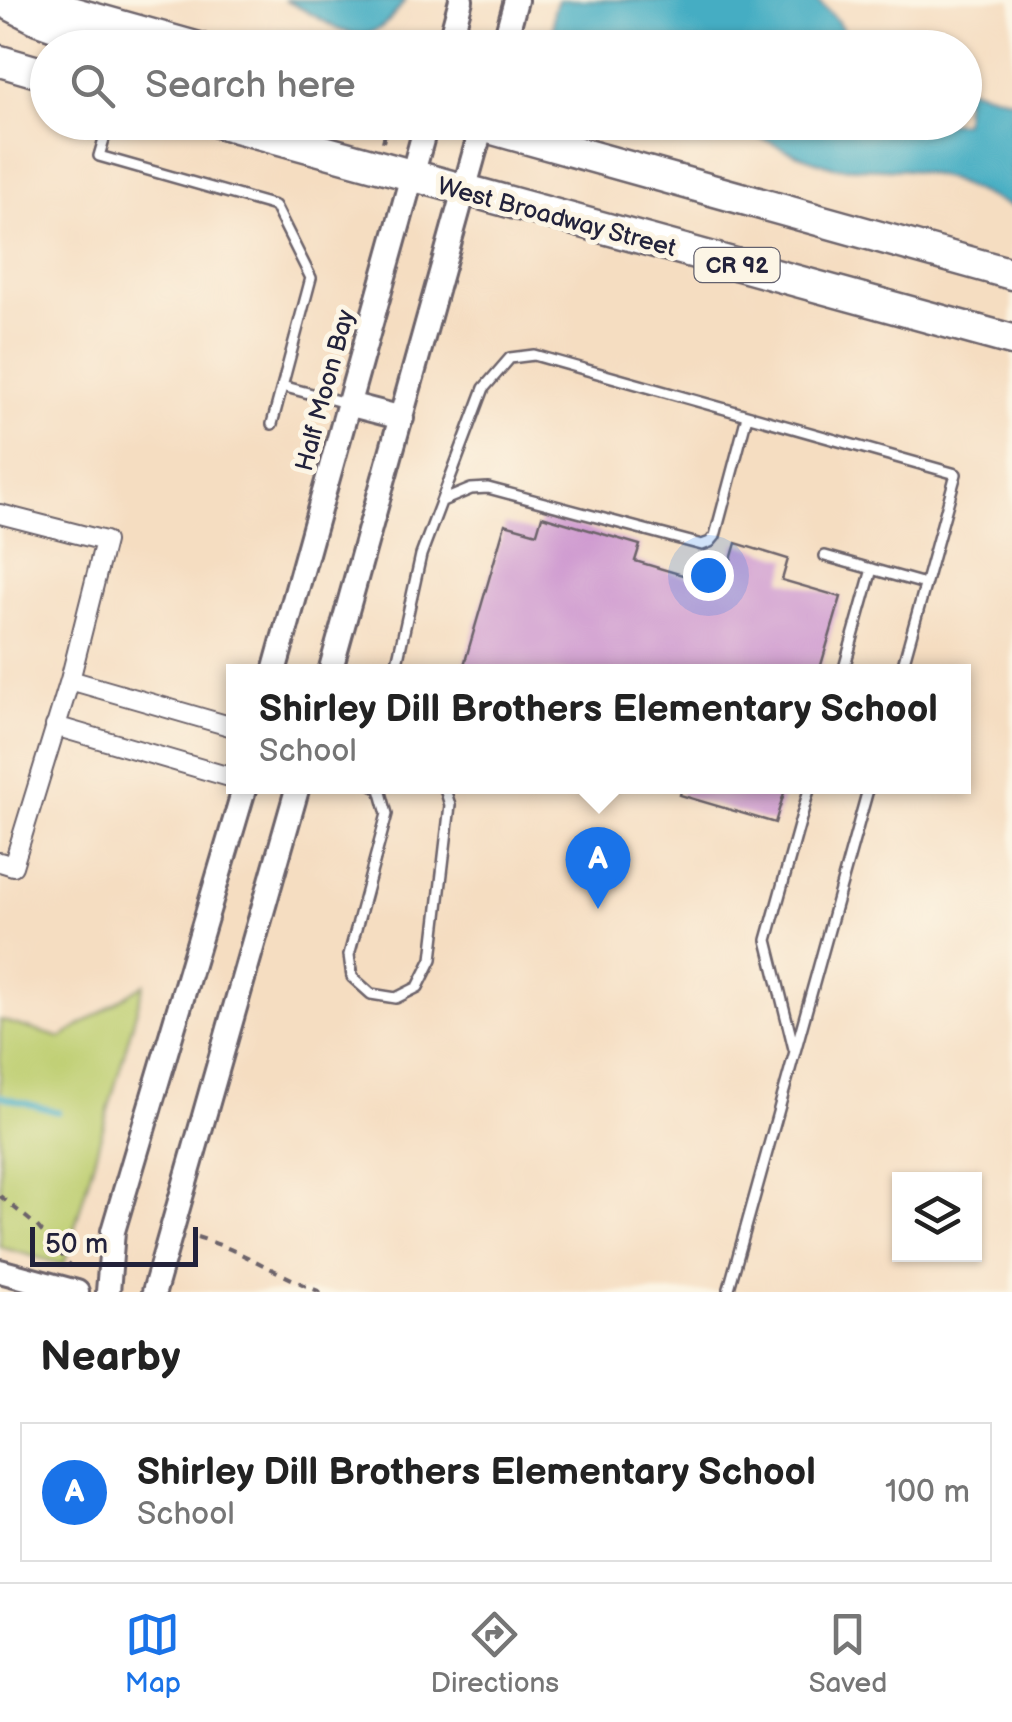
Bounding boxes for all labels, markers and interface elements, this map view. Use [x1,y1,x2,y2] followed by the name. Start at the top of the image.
[30,30,982,140] search box
[65,58,120,113] icon: search
[145,63,356,108] text: Search here
[434,171,680,264] street label: West Broadway Street
[694,248,780,282] road number: CR 92
[289,306,362,475] street label: Half Moon Bay
[683,550,734,601] your location
[226,664,971,794] popup
[259,687,938,732] text: Shirley Dill Brothers Elementary School
[259,732,357,771] text: School
[566,826,630,909] pin: A
[892,1172,982,1262] map controls
[892,1172,982,1262] button: layers
[30,1222,198,1266] scale bar
[45,1228,108,1261] text: 50 m
[40,1332,180,1383] text: Nearby
[137,1450,816,1495] text: Shirley Dill Brothers Elementary School
[65,1473,84,1512] text: A
[885,1473,970,1512] text: 100 m
[137,1495,235,1534] text: School
[125,1607,181,1700] tab: Map
[430,1607,559,1700] tab: Directions
[809,1607,887,1700] tab: Saved

